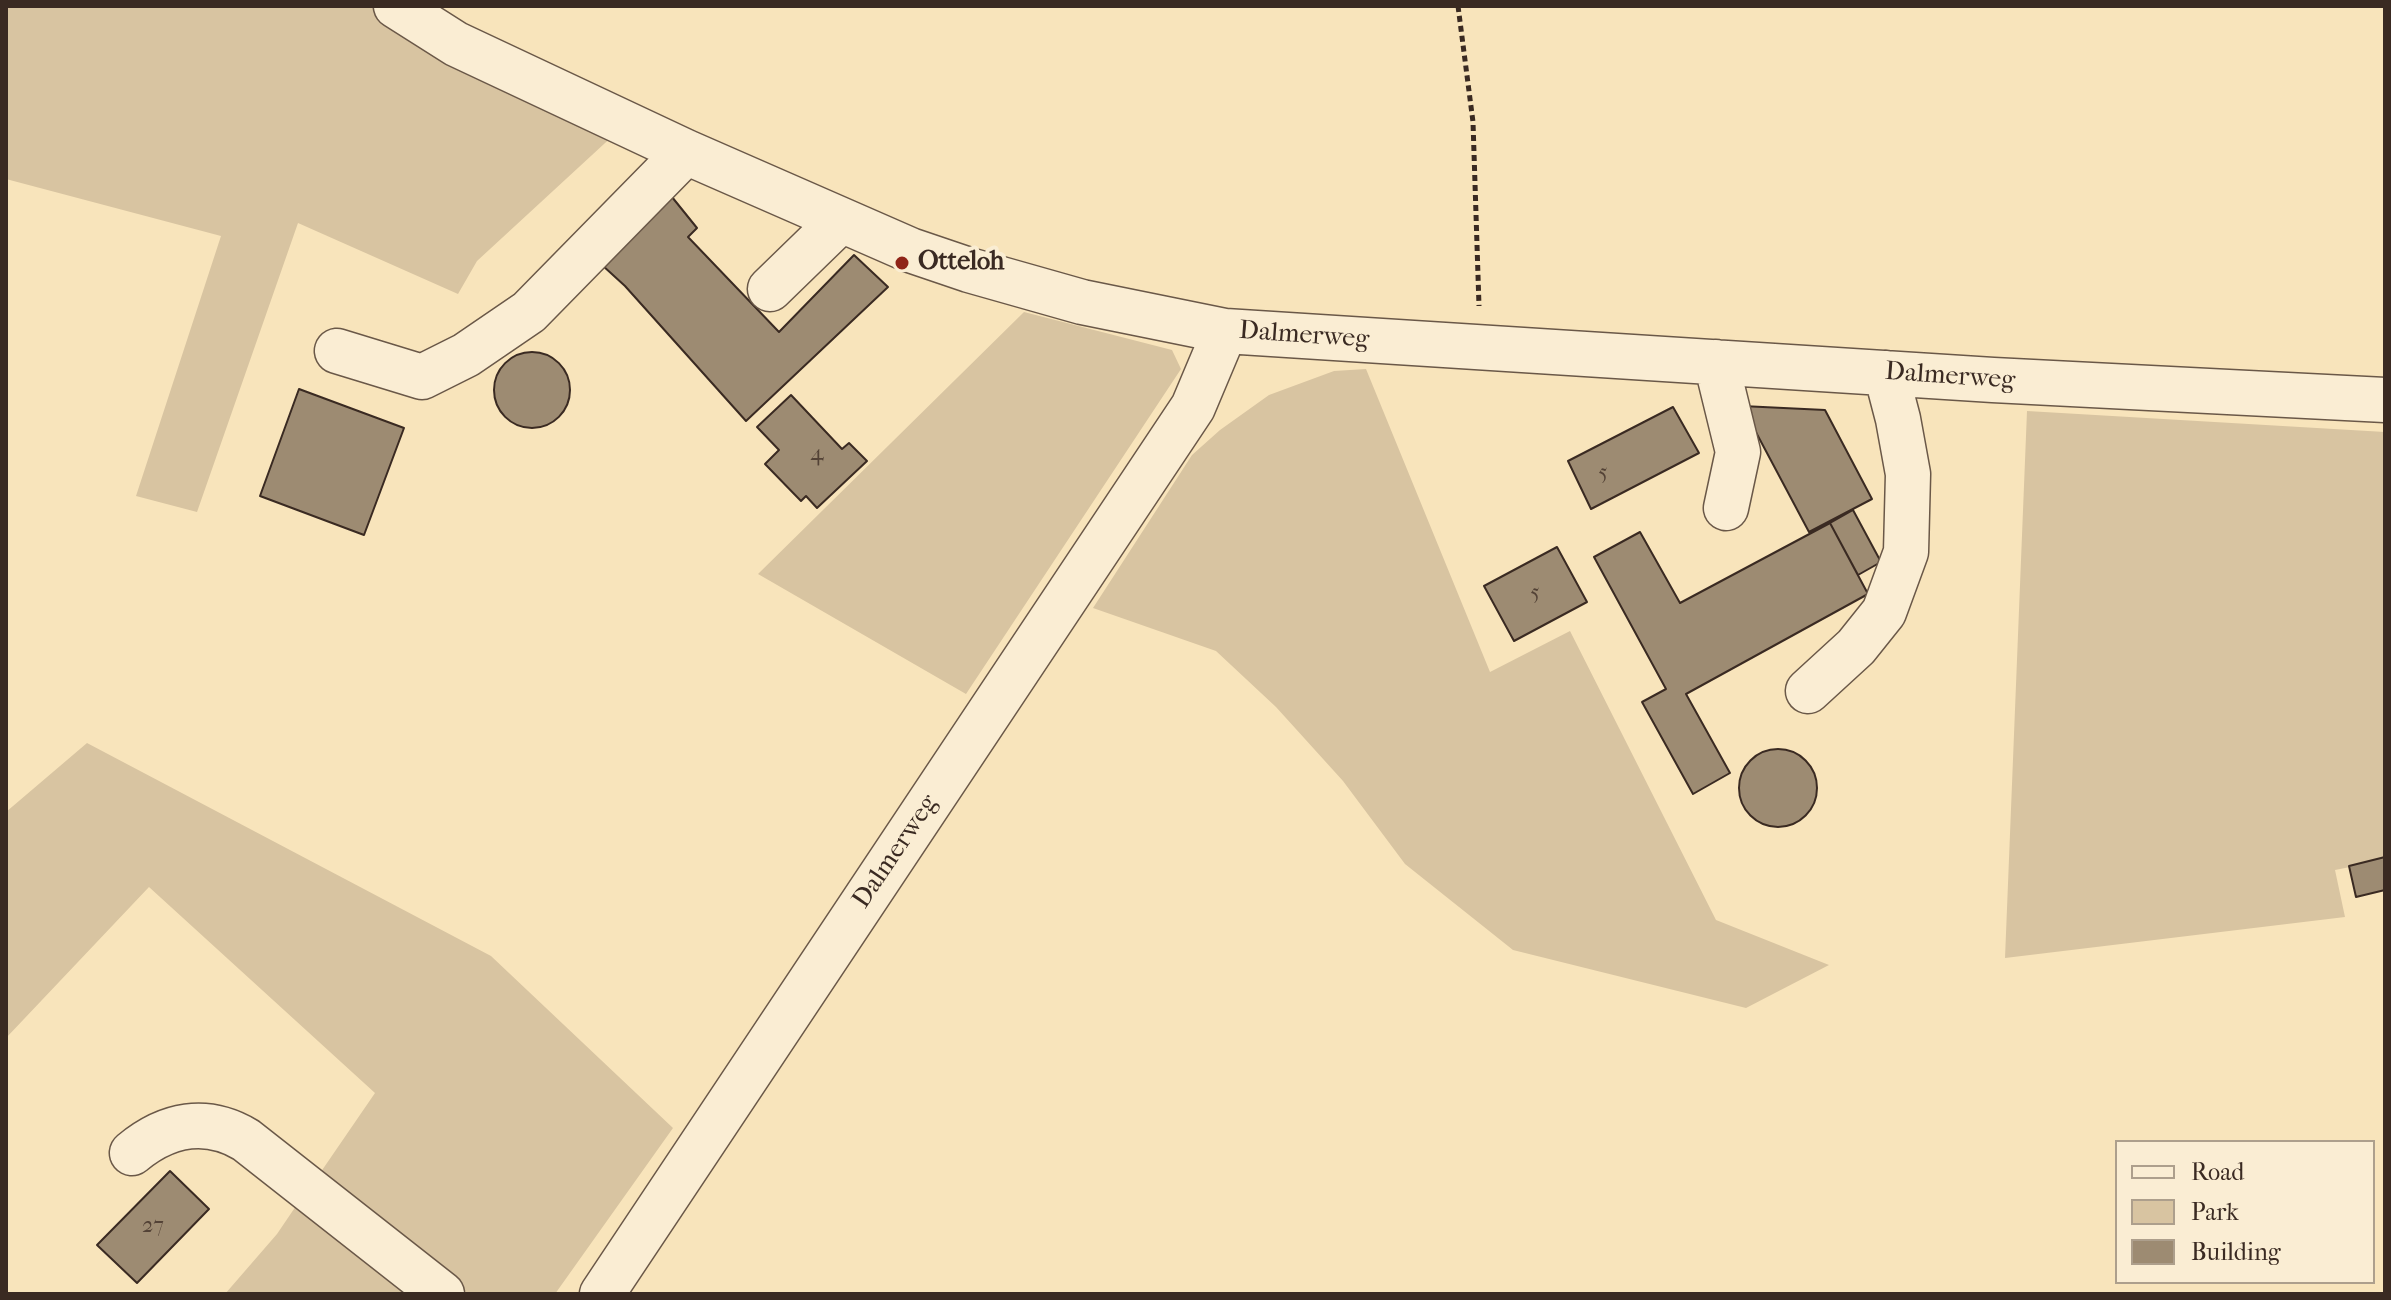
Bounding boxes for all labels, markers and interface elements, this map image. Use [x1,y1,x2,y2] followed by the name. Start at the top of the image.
[918,247,1004,279] place label: Otteloh
[893,254,911,272] marker: Otteloh
[1238,316,1370,356] street label: Dalmerweg
[1884,357,2016,397] street label: Dalmerweg
[811,442,823,468] house number: 4
[1598,461,1608,487] house number: 5
[1530,581,1540,607] house number: 5
[847,789,945,915] street label: Dalmerweg
[2115,1140,2375,1284] legend
[2191,1158,2244,1186] text: Road
[2191,1198,2239,1226] text: Park
[142,1214,164,1240] house number: 27
[2191,1238,2281,1266] text: Building

